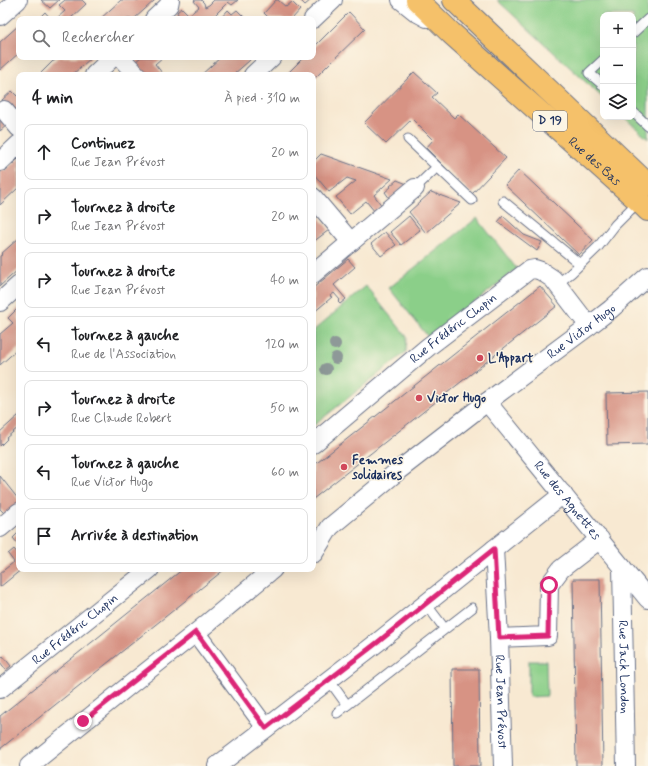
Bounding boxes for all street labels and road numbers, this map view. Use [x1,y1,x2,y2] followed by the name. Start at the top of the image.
[533,111,567,131] road number: D 19
[565,133,625,190] street label: Rue des Bas
[406,289,500,367] street label: Rue Frédéric Chopin
[543,300,619,363] street label: Rue Victor Hugo
[530,457,605,544] street label: Rue des Agnettes
[28,589,121,669] street label: Rue Frédéric Chopin
[615,620,633,714] street label: Rue Jack London
[491,654,511,749] street label: Rue Jean Prévost

